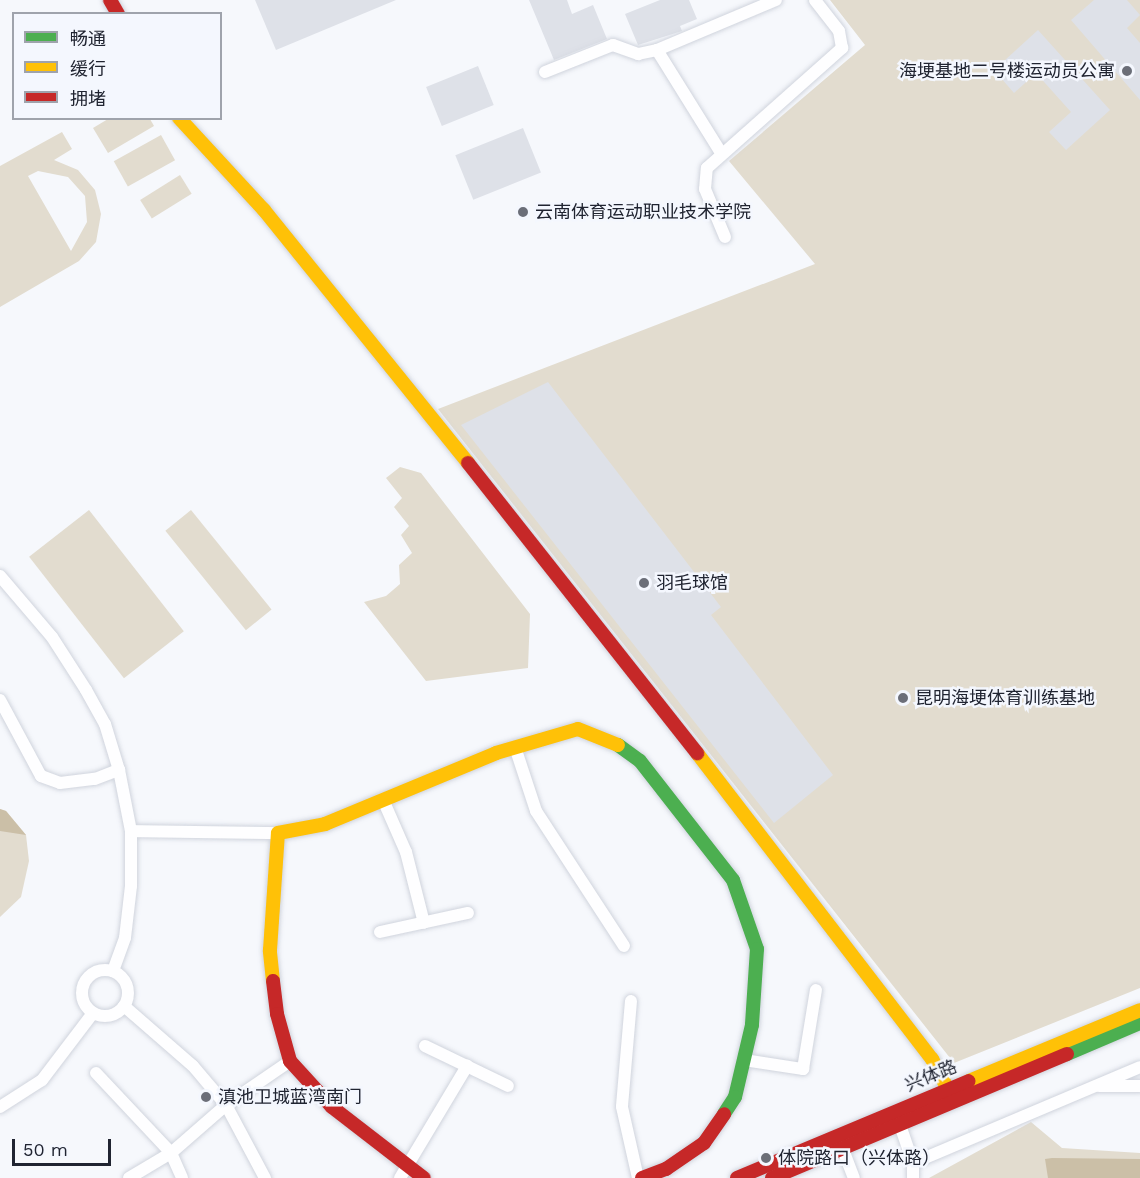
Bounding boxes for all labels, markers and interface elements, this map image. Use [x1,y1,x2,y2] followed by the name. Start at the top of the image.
[12,12,222,120] legend
[70,28,106,49] text: 畅通
[70,58,106,79] text: 缓行
[899,60,1115,82] place label: 海埂基地二号楼运动员公寓
[1120,64,1134,78] marker: 海埂基地二号楼运动员公寓
[70,88,106,109] text: 拥堵
[535,201,751,223] place label: 云南体育运动职业技术学院
[516,205,530,219] marker: 云南体育运动职业技术学院
[656,572,728,594] place label: 羽毛球馆
[637,576,651,590] marker: 羽毛球馆
[915,687,1095,709] place label: 昆明海埂体育训练基地
[896,691,910,705] marker: 昆明海埂体育训练基地
[902,1056,960,1096] street label: 兴体路
[218,1086,362,1108] place label: 滇池卫城蓝湾南门
[199,1090,213,1104] marker: 滇池卫城蓝湾南门
[15,1127,114,1165] scale bar
[23,1139,68,1160] text: 50 m
[778,1147,940,1169] place label: 体院路口（兴体路）
[759,1151,773,1165] marker: 体院路口（兴体路）

